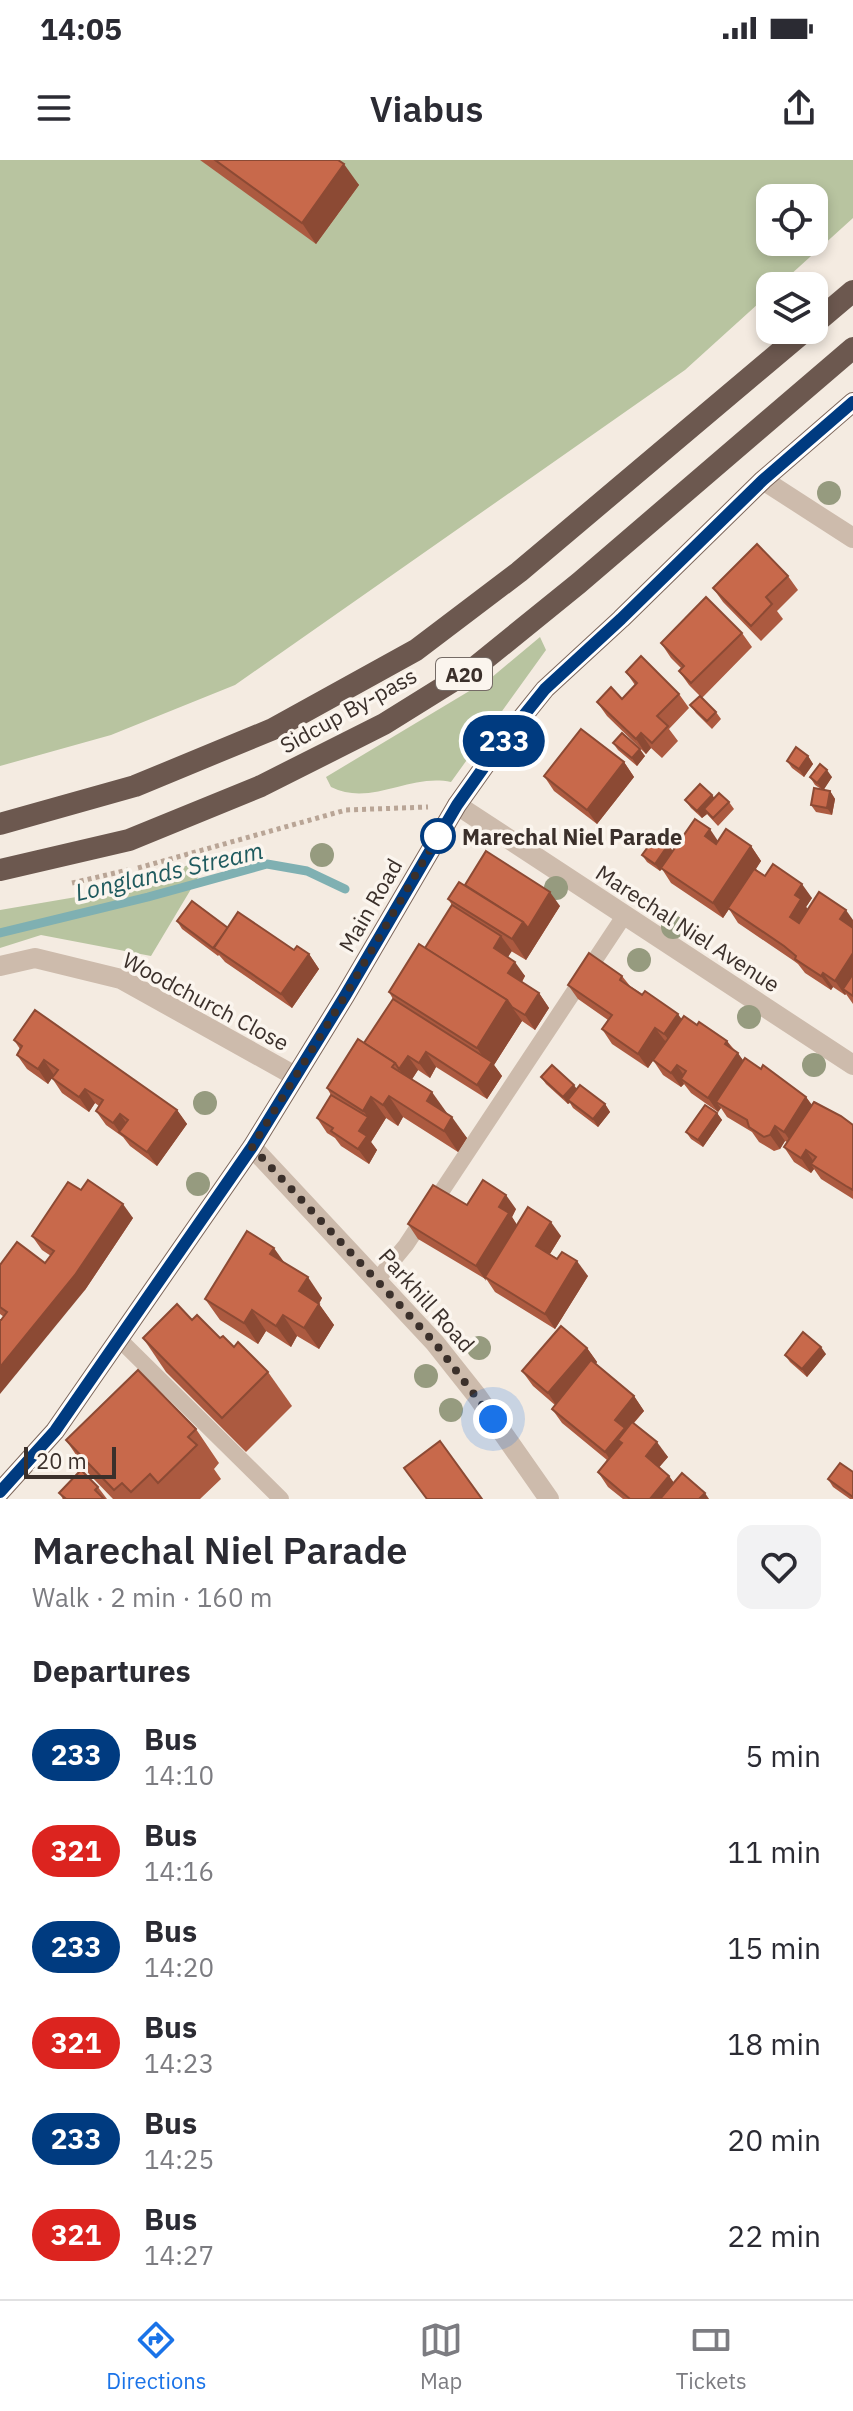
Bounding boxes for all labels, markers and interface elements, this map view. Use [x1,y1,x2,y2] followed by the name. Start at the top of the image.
[40,9,122,48] text: 14:05
[370,85,483,132] text: Viabus
[32,86,76,130] icon: menu
[777,86,821,130] icon: share
[756,184,828,344] map controls
[756,184,828,256] button: locate
[756,272,828,344] button: layers
[436,658,492,690] road number: A20
[274,660,422,760] street label: Sidcup By-pass
[458,715,550,767] line badge: 233
[479,722,529,759] text: 233
[421,819,455,853] marker: Marechal Niel Parade
[462,822,682,851] place label: Marechal Niel Parade
[72,834,266,908] water label: Longlands Stream
[332,853,408,957] street label: Main Road
[590,858,786,998] street label: Marechal Niel Avenue
[118,945,294,1057] street label: Woodchurch Close
[373,1242,481,1358] street label: Parkhill Road
[473,1399,513,1439] your location
[24,1443,116,1479] scale bar
[36,1446,87,1475] text: 20 m
[32,1525,407,1574] text: Marechal Niel Parade
[737,1525,821,1609] button: heart
[32,1580,272,1614] text: Walk · 2 min · 160 m
[32,1651,191,1690] text: Departures
[144,1719,197,1758] text: Bus
[51,1736,101,1773] text: 233
[745,1736,821,1775] text: 5 min
[144,1758,214,1792] text: 14:10
[144,1815,197,1854] text: Bus
[51,1832,101,1869] text: 321
[727,1832,821,1871] text: 11 min
[144,1854,214,1888] text: 14:16
[144,1911,197,1950] text: Bus
[51,1928,101,1965] text: 233
[727,1928,821,1967] text: 15 min
[144,1950,214,1984] text: 14:20
[144,2007,197,2046] text: Bus
[51,2024,101,2061] text: 321
[727,2024,821,2063] text: 18 min
[144,2046,214,2080] text: 14:23
[144,2103,197,2142] text: Bus
[51,2120,101,2157] text: 233
[727,2120,821,2159] text: 20 min
[144,2142,214,2176] text: 14:25
[144,2199,197,2238] text: Bus
[51,2216,101,2253] text: 321
[727,2216,821,2255] text: 22 min
[144,2238,214,2272] text: 14:27
[106,2318,206,2395] tab: Directions
[419,2318,463,2395] tab: Map
[676,2318,747,2395] tab: Tickets

